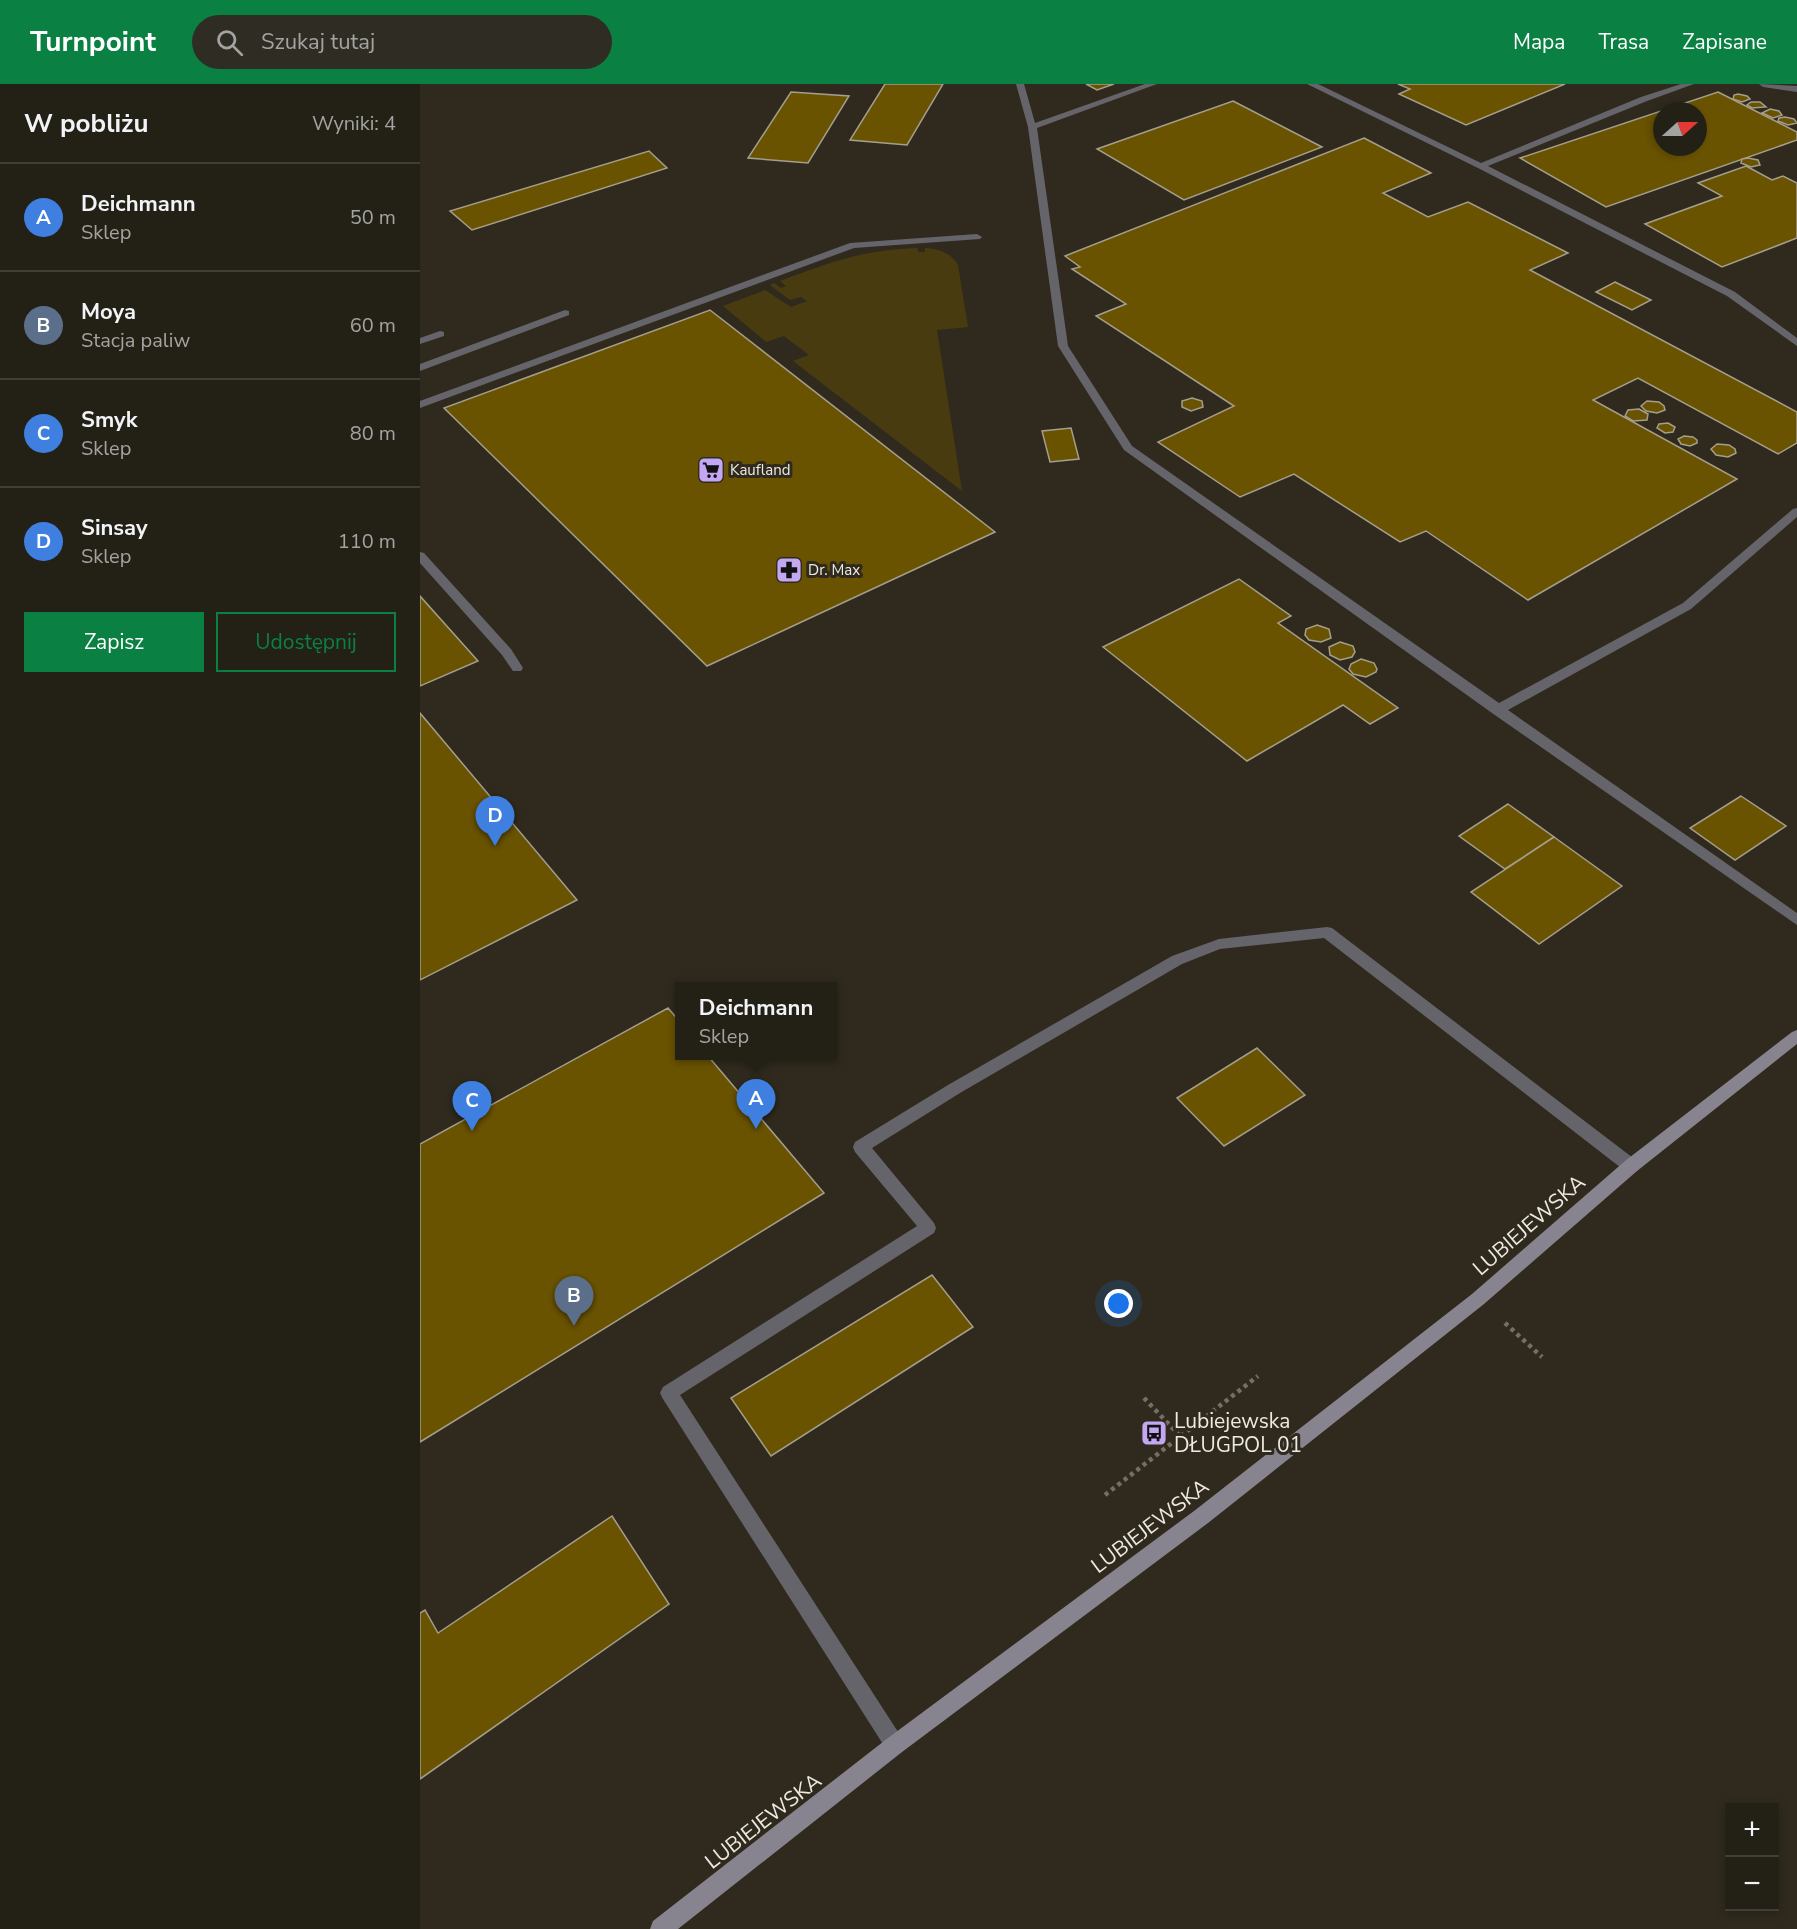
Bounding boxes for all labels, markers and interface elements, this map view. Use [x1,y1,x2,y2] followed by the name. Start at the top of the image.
[192,15,612,69] search box
[30,23,156,61] text: Turnpoint
[213,26,246,59] icon: search
[261,27,375,57] text: Szukaj tutaj
[1513,28,1565,56] text: Mapa
[1598,28,1649,56] text: Trasa
[1682,28,1767,56] text: Zapisane
[1653,102,1707,156] north arrow
[24,106,148,141] text: W pobliżu
[312,110,396,137] text: Wyniki: 4
[81,189,196,219] text: Deichmann
[36,204,51,231] text: A
[350,204,396,231] text: 50 m
[81,219,131,246] text: Sklep
[81,297,136,327] text: Moya
[37,312,50,339] text: B
[350,312,396,339] text: 60 m
[81,327,190,354] text: Stacja paliw
[81,405,137,435] text: Smyk
[37,420,50,447] text: C
[350,420,396,447] text: 80 m
[81,435,131,462] text: Sklep
[696,455,726,485] supermarket icon: Kaufland
[730,460,790,480] place label: Kaufland
[81,513,148,543] text: Sinsay
[36,528,51,555] text: D
[338,528,396,555] text: 110 m
[81,543,131,570] text: Sklep
[774,555,804,585] pharmacy icon: Dr. Max
[808,560,860,580] place label: Dr. Max
[24,612,204,672] button: Zapisz
[216,612,396,672] button: Udostępnij
[476,796,514,846] pin: D
[675,982,837,1060] popup
[699,993,813,1023] text: Deichmann
[699,1023,749,1050] text: Sklep
[736,1080,776,1129] pin: A
[452,1082,492,1131] pin: C
[1467,1168,1591,1282] street label: LUBIEJEWSKA
[554,1276,594,1326] pin: B
[1104,1289,1133,1318] your location
[1174,1407,1302,1459] place label: Lubiejewska DŁUGPOL 01
[1139,1418,1169,1448] bus stop icon: Lubiejewska DŁUGPOL 01
[1085,1473,1215,1579] street label: LUBIEJEWSKA
[699,1767,827,1875] street label: LUBIEJEWSKA
[1725,1803,1779,1911] map controls
[1725,1803,1779,1857] button: +
[1725,1857,1779,1911] button: −

